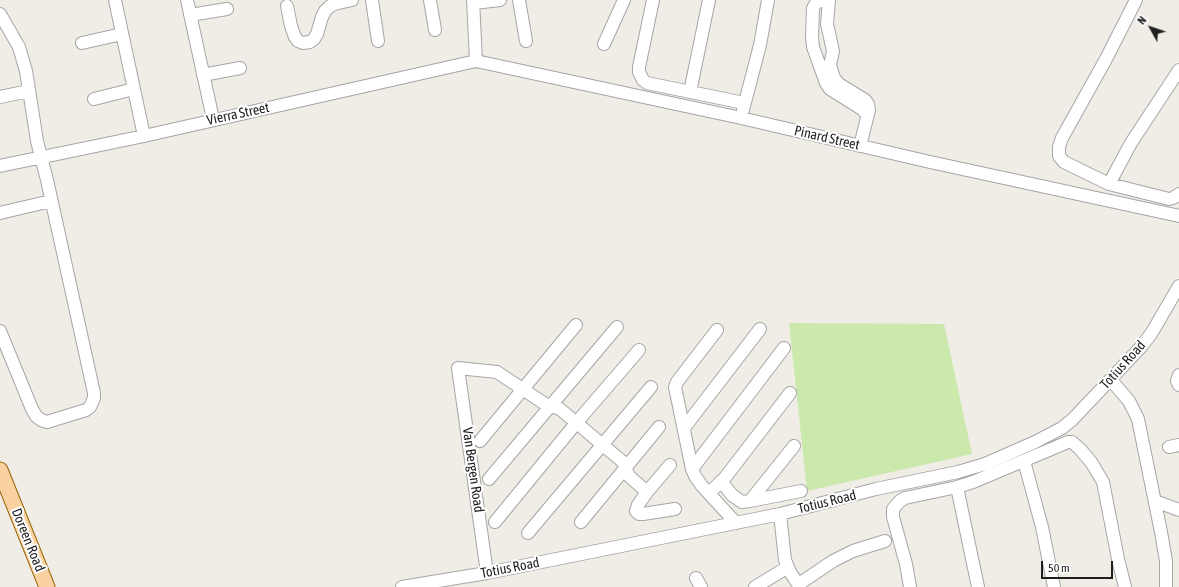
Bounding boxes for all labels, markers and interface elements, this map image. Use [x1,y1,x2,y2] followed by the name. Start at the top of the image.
[1131,8,1171,48] north arrow
[1135,14,1148,27] text: N
[205,99,271,129] street label: Vierra Street
[793,122,861,154] street label: Pinard Street
[1097,337,1149,393] street label: Totius Road
[459,426,487,514] street label: Van Bergen Road
[796,487,858,517] street label: Totius Road
[8,506,48,574] street label: Doreen Road
[1043,553,1115,579] scale bar
[479,554,541,582] street label: Totius Road
[1048,561,1070,575] text: 50 m

